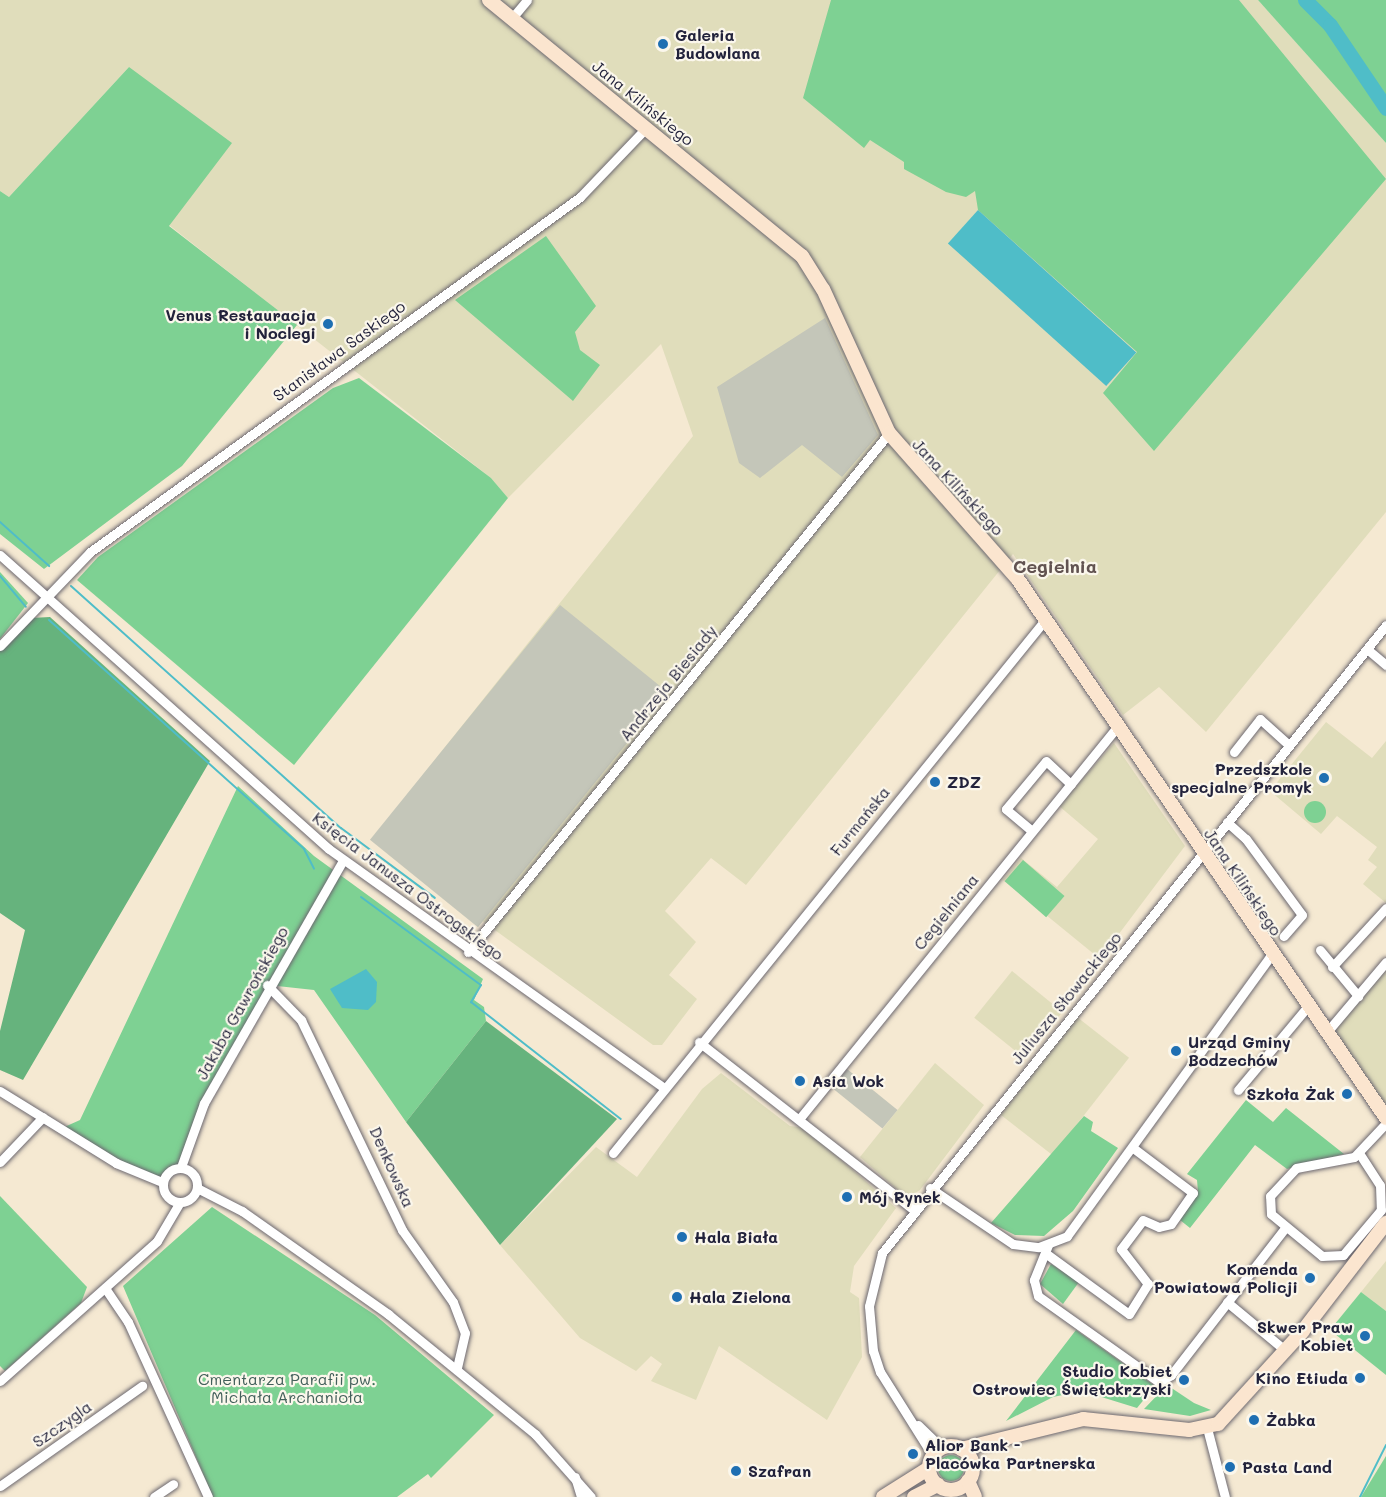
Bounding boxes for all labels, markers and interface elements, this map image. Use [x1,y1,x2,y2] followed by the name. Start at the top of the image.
[675,25,760,63] place label: Galeria Budowlana
[656,37,670,51] marker: Galeria Budowlana
[588,56,698,150] street label: Jana Kilińskiego
[269,297,409,405] street label: Stanisława Saskiego
[165,305,316,343] place label: Venus Restauracja i Noclegi
[321,317,335,331] marker: Venus Restauracja i Noclegi
[908,435,1008,539] street label: Jana Kilińskiego
[1013,555,1097,577] district label: Cegielnia
[615,621,721,745] street label: Andrzeja Biesiady
[1171,759,1312,797] place label: Przedszkole specjalne Promyk
[1317,771,1331,785] marker: Przedszkole specjalne Promyk
[947,772,981,792] place label: ZDZ
[928,775,942,789] marker: ZDZ
[826,782,894,860] street label: Furmańska
[309,808,507,964] street label: Księcia Janusza Ostrogskiego
[1200,825,1286,939] street label: Jana Kilińskiego
[910,870,982,954] street label: Cegielniana
[192,923,292,1083] street label: Jakuba Gawrońskiego
[1007,928,1125,1068] street label: Juliusza Słowackiego
[1188,1032,1291,1070] place label: Urząd Gminy Bodzechów
[1169,1044,1183,1058] marker: Urząd Gminy Bodzechów
[812,1071,884,1091] place label: Asia Wok
[793,1074,807,1088] marker: Asia Wok
[1246,1084,1335,1104] place label: Szkoła Żak
[1340,1087,1354,1101] marker: Szkoła Żak
[366,1124,418,1210] street label: Denkowska
[859,1187,941,1207] place label: Mój Rynek
[840,1190,854,1204] marker: Mój Rynek
[694,1227,778,1247] place label: Hala Biała
[675,1230,689,1244] marker: Hala Biała
[1154,1259,1298,1297] place label: Komenda Powiatowa Policji
[1303,1271,1317,1285] marker: Komenda Powiatowa Policji
[689,1287,791,1307] place label: Hala Zielona
[670,1290,684,1304] marker: Hala Zielona
[1257,1317,1353,1355] place label: Skwer Praw Kobiet
[1358,1329,1372,1343] marker: Skwer Praw Kobiet
[972,1361,1172,1399] place label: Studio Kobiet Ostrowiec Świętokrzyski
[1256,1368,1348,1388] place label: Kino Etiuda
[198,1369,376,1407] park label: Cmentarza Parafii pw. Michała Archanioła
[1353,1371,1367,1385] marker: Kino Etiuda
[1177,1373,1191,1387] marker: Studio Kobiet Ostrowiec Świętokrzyski
[29,1397,95,1451] street label: Szczygla
[1266,1410,1316,1430] place label: Żabka
[1247,1413,1261,1427] marker: Żabka
[925,1435,1096,1473] place label: Alior Bank - Placówka Partnerska
[906,1447,920,1461] marker: Alior Bank - Placówka Partnerska
[1242,1457,1332,1477] place label: Pasta Land
[1223,1460,1237,1474] marker: Pasta Land
[748,1461,811,1481] place label: Szafran
[729,1464,743,1478] marker: Szafran

